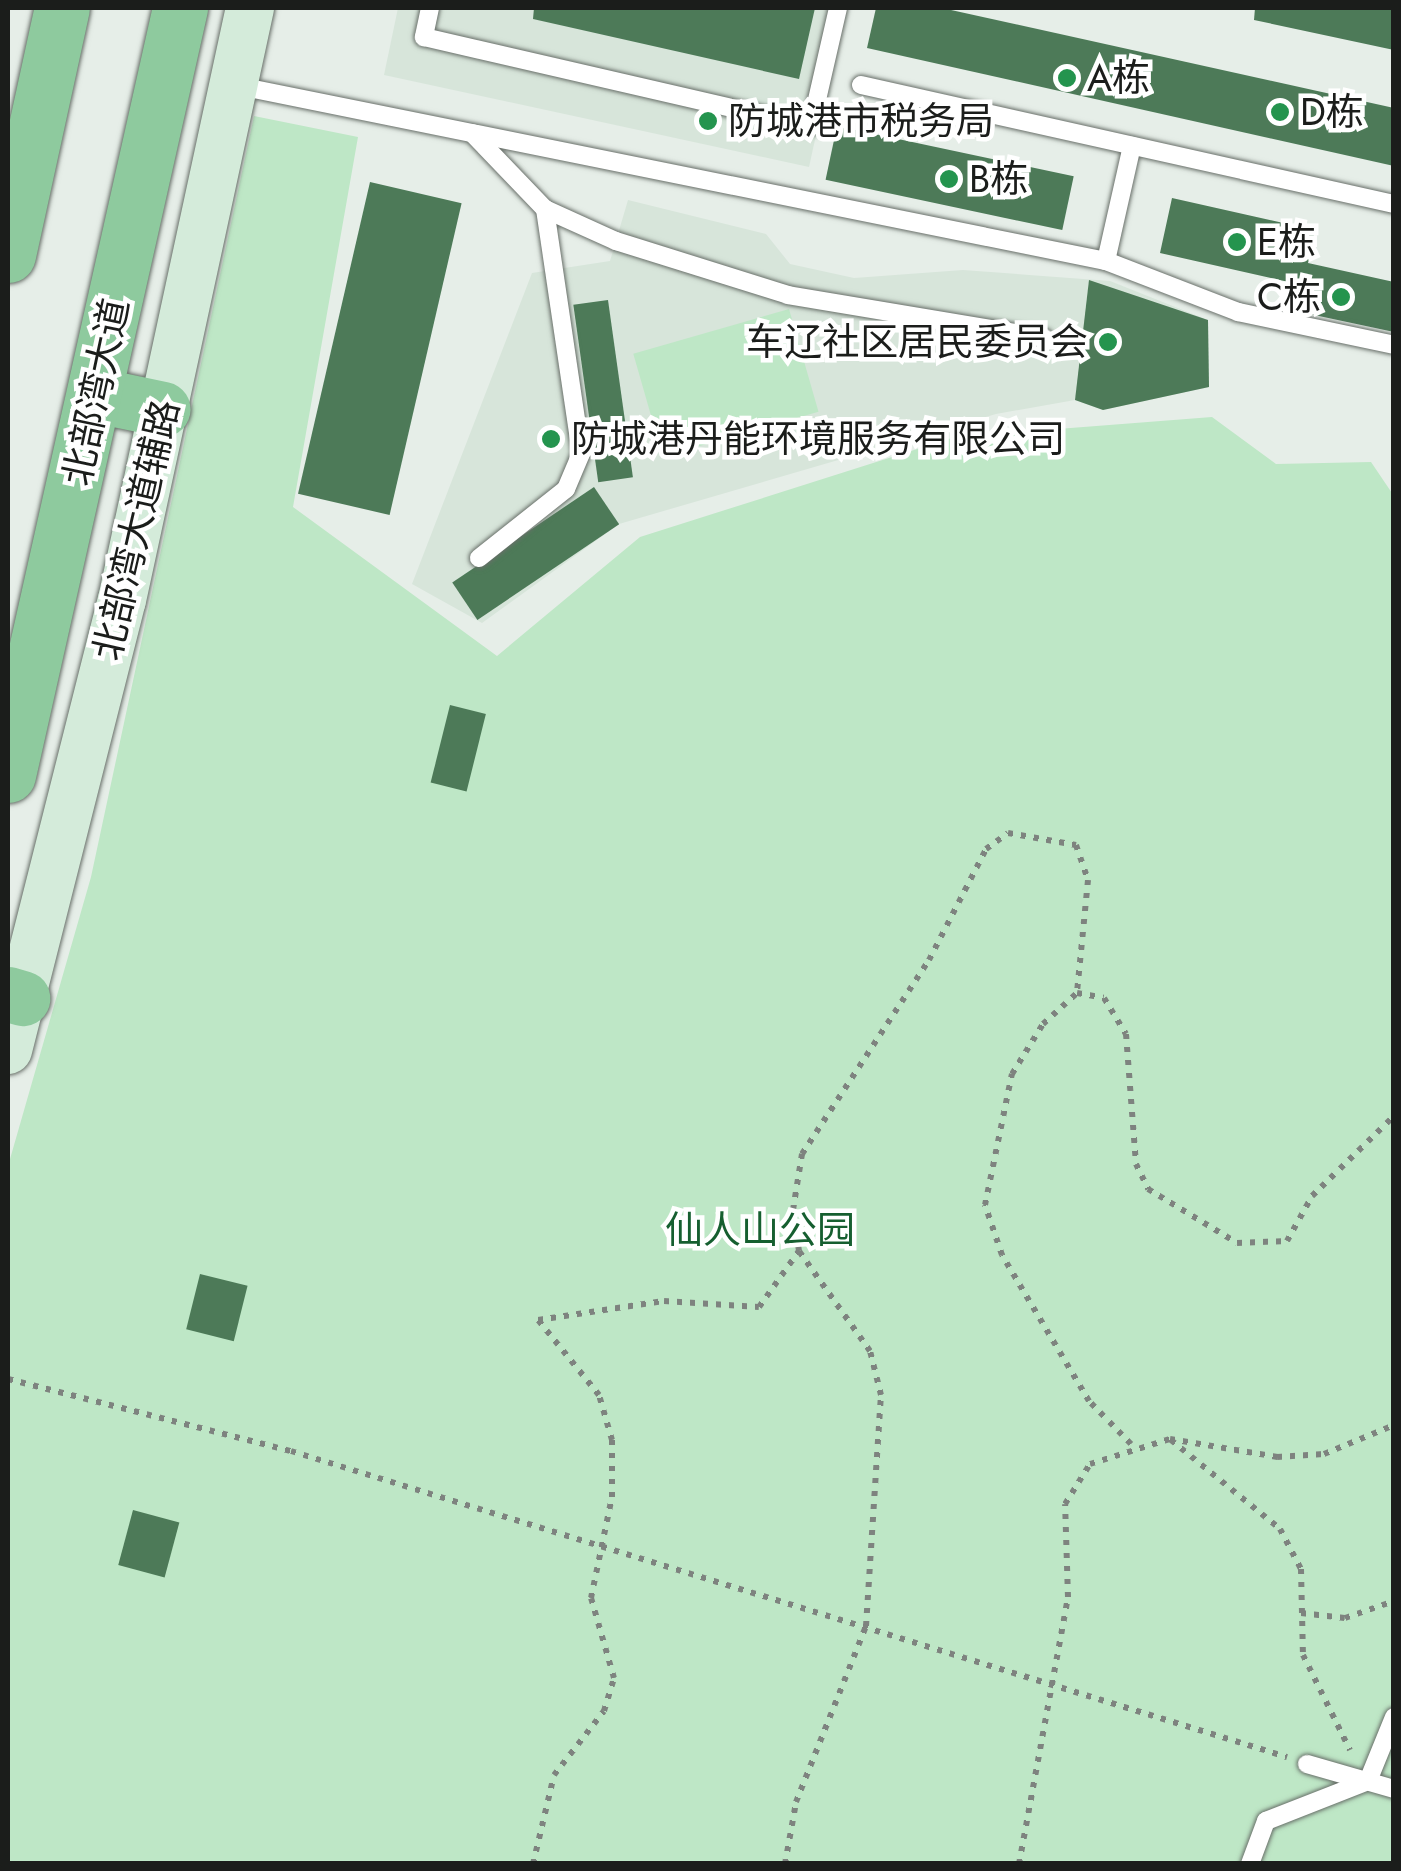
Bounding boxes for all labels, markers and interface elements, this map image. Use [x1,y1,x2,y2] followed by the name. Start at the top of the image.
[1087,55,1150,101] place label: A栋
[1056,67,1078,89] marker: A栋
[1300,89,1364,135] place label: D栋
[728,98,994,144] place label: 防城港市税务局
[1269,101,1291,123] marker: D栋
[697,110,719,132] marker: 防城港市税务局
[969,156,1028,202] place label: B栋
[938,168,960,190] marker: B栋
[1257,219,1316,265] place label: E栋
[1226,231,1248,253] marker: E栋
[1257,274,1321,320] place label: C栋
[1330,286,1352,308] marker: C栋
[54,294,138,490] street label: 北部湾大道
[746,319,1088,365] place label: 车辽社区居民委员会
[1097,331,1119,353] marker: 车辽社区居民委员会
[84,395,188,665] street label: 北部湾大道辅路
[571,416,1065,462] place label: 防城港丹能环境服务有限公司
[540,428,562,450] marker: 防城港丹能环境服务有限公司
[665,1207,855,1253] park label: 仙人山公园

